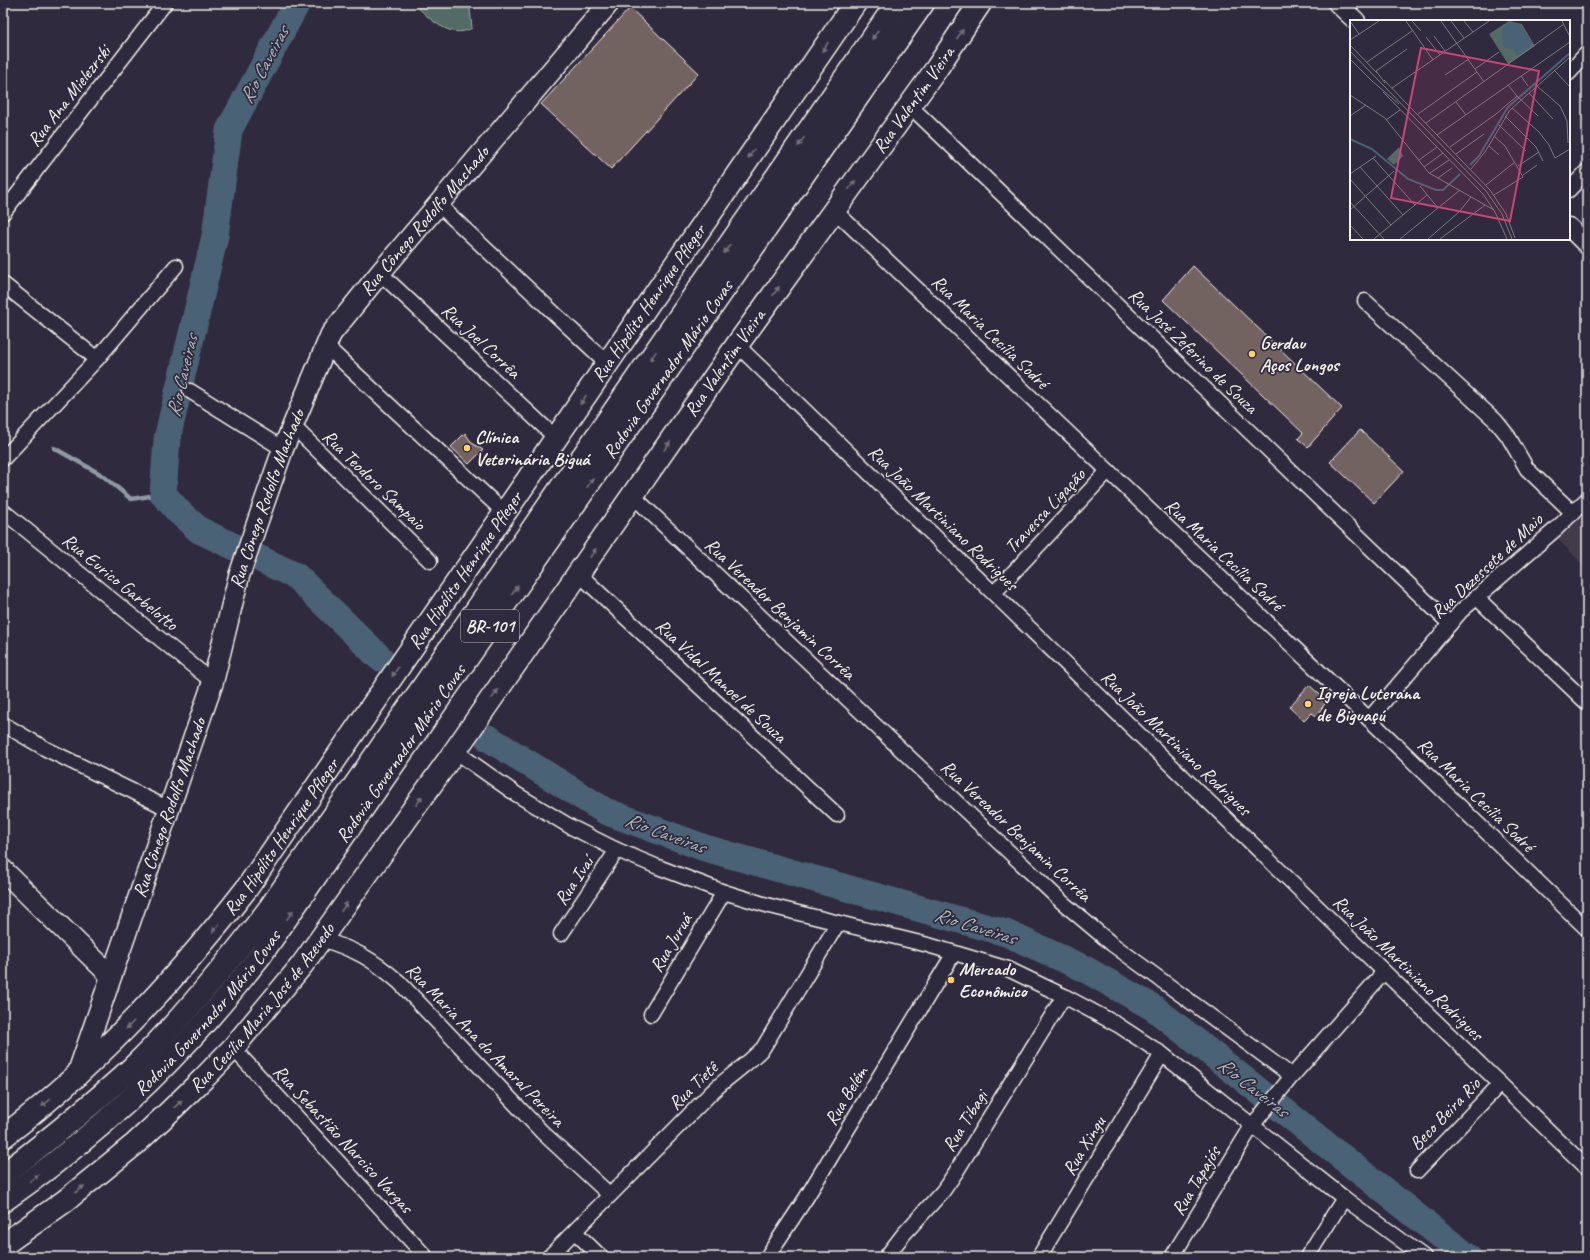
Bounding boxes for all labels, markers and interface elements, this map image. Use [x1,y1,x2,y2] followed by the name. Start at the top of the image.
[233,20,296,108] water label: Rio Caveiras
[1350,20,1570,240] inset map
[956,29,964,39] one-way arrow
[871,30,879,40] one-way arrow
[22,39,117,151] street label: Rua Ana Mielezrski
[867,40,961,158] street label: Rua Valentim Vieira
[821,41,829,52] one-way arrow
[797,137,805,147] one-way arrow
[355,139,496,301] street label: Rua Cônego Rodolfo Machado
[747,149,755,159] one-way arrow
[848,180,856,191] one-way arrow
[586,219,712,387] street label: Rua Hipólito Henrique Pfleger
[723,243,731,254] one-way arrow
[926,270,1056,396] street label: Rua Maria Cecília Sodré
[598,274,739,463] street label: Rodovia Governador Mário Covas
[1123,283,1264,420] street label: Rua José Zeferino de Souza
[772,286,780,296] one-way arrow
[436,298,527,385] street label: Rua Joel Corrêa
[679,303,772,421] street label: Rua Valentim Vieira
[160,330,204,419] water label: Rio Caveiras
[1260,331,1341,377] place label: Gerdau Aços Longos
[1247,349,1257,359] marker: Gerdau Aços Longos
[649,350,657,361] one-way arrow
[579,394,587,405] one-way arrow
[224,404,311,591] street label: Rua Cônego Rodolfo Machado
[317,425,432,536] street label: Rua Teodoro Sampaio
[475,425,591,471] place label: Clínica Veterinária Biguá
[863,440,1024,597] street label: Rua João Martiniano Rodrigues
[663,441,671,451] one-way arrow
[462,443,472,453] marker: Clínica Veterinária Biguá
[999,462,1091,559] street label: Travessa Ligação
[586,478,594,488] one-way arrow
[403,486,528,654] street label: Rua Hipólito Henrique Pfleger
[1159,494,1291,618] street label: Rua Maria Cecília Sodré
[1426,507,1549,624] street label: Rua Dezessete de Maio
[57,528,184,637] street label: Rua Eurico Garbelotto
[700,533,862,686] street label: Rua Vereador Benjamin Corrêa
[589,548,597,558] one-way arrow
[511,585,519,595] one-way arrow
[461,610,519,642] road number: BR-101
[650,614,793,749] street label: Rua Vidal Manoel de Souza
[330,658,472,848] street label: Rodovia Governador Mário Covas
[1096,665,1257,822] street label: Rua João Martiniano Rodrigues
[391,667,399,678] one-way arrow
[1316,681,1421,727] place label: Igreja Luterana de Biguaçú
[491,689,499,699] one-way arrow
[1303,699,1313,709] marker: Igreja Luterana de Biguaçú
[127,713,212,901] street label: Rua Cônego Rodolfo Machado
[1412,733,1542,859] street label: Rua Maria Cecília Sodré
[218,753,345,920] street label: Rua Hipólito Henrique Pfleger
[936,755,1098,908] street label: Rua Vereador Benjamin Corrêa
[415,796,423,806] one-way arrow
[622,807,711,860] water label: Rio Caveiras
[549,848,601,910] street label: Rua Ivaí
[1328,890,1489,1047] street label: Rua João Martiniano Rodrigues
[340,902,348,912] one-way arrow
[932,902,1022,951] water label: Rio Caveiras
[644,908,699,977] street label: Rua Juruá
[286,910,294,920] one-way arrow
[184,917,341,1098] street label: Rua Cecília Maria José de Azevedo
[212,922,220,933] one-way arrow
[129,924,287,1101] street label: Rodovia Governador Mário Covas
[959,957,1029,1003] place label: Mercado Econômico
[400,958,571,1133] street label: Rua Maria Ana do Amaral Pereira
[946,975,956,985] marker: Mercado Econômico
[125,1020,135,1030] one-way arrow
[1212,1052,1296,1124] water label: Rio Caveiras
[663,1055,725,1115] street label: Rua Tietê
[268,1060,419,1219] street label: Rua Sebastião Narciso Vargas
[819,1060,874,1130] street label: Rua Belém
[1404,1072,1487,1156] street label: Beco Beira Rio
[937,1084,994,1156] street label: Rua Tibagi
[41,1099,52,1107] one-way arrow
[173,1099,183,1109] one-way arrow
[1057,1111,1111,1180] street label: Rua Xingu
[1166,1140,1227,1220] street label: Rua Tapajós
[29,1174,40,1182] one-way arrow
[74,1185,85,1193] one-way arrow

